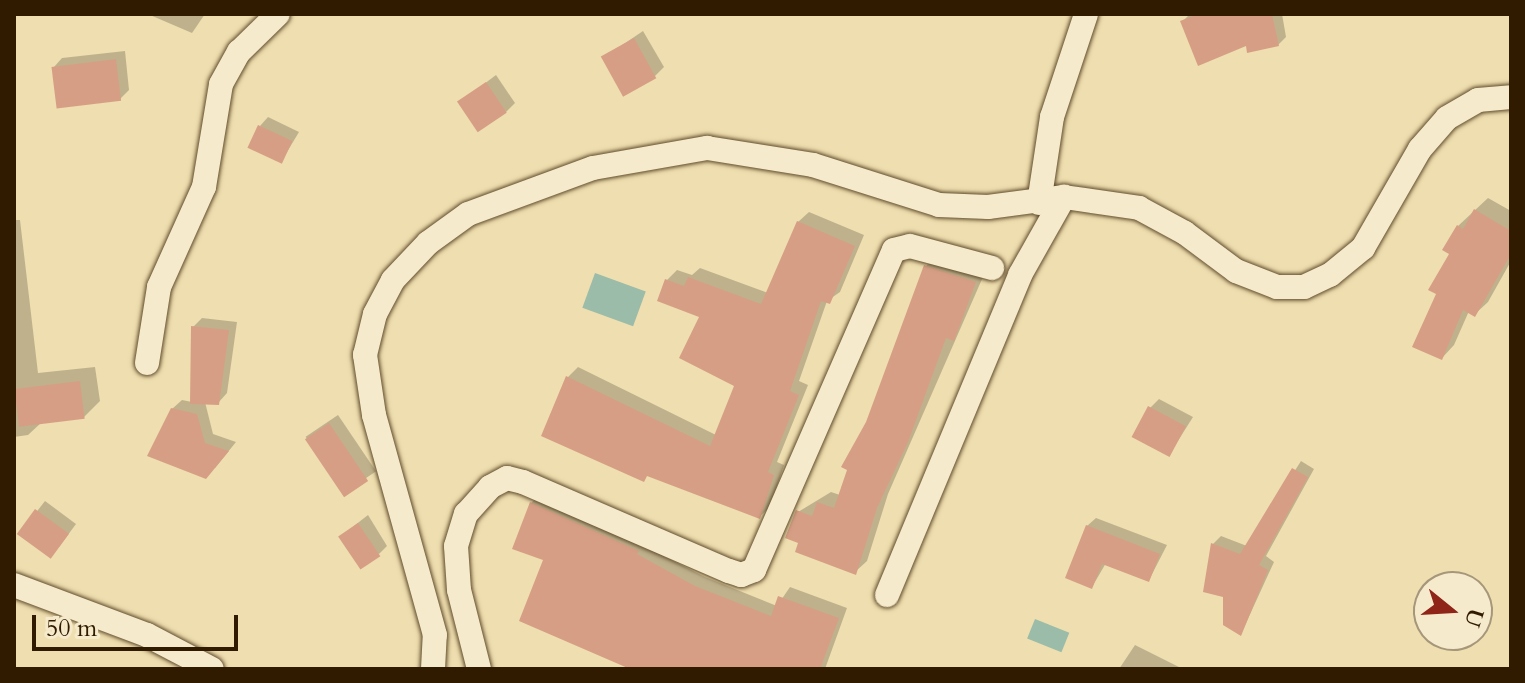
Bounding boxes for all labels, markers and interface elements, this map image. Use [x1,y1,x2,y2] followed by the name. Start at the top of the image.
[1413,571,1493,651] north arrow
[36,599,242,649] scale bar
[1457,605,1491,631] text: U
[46,612,97,645] text: 50 m

